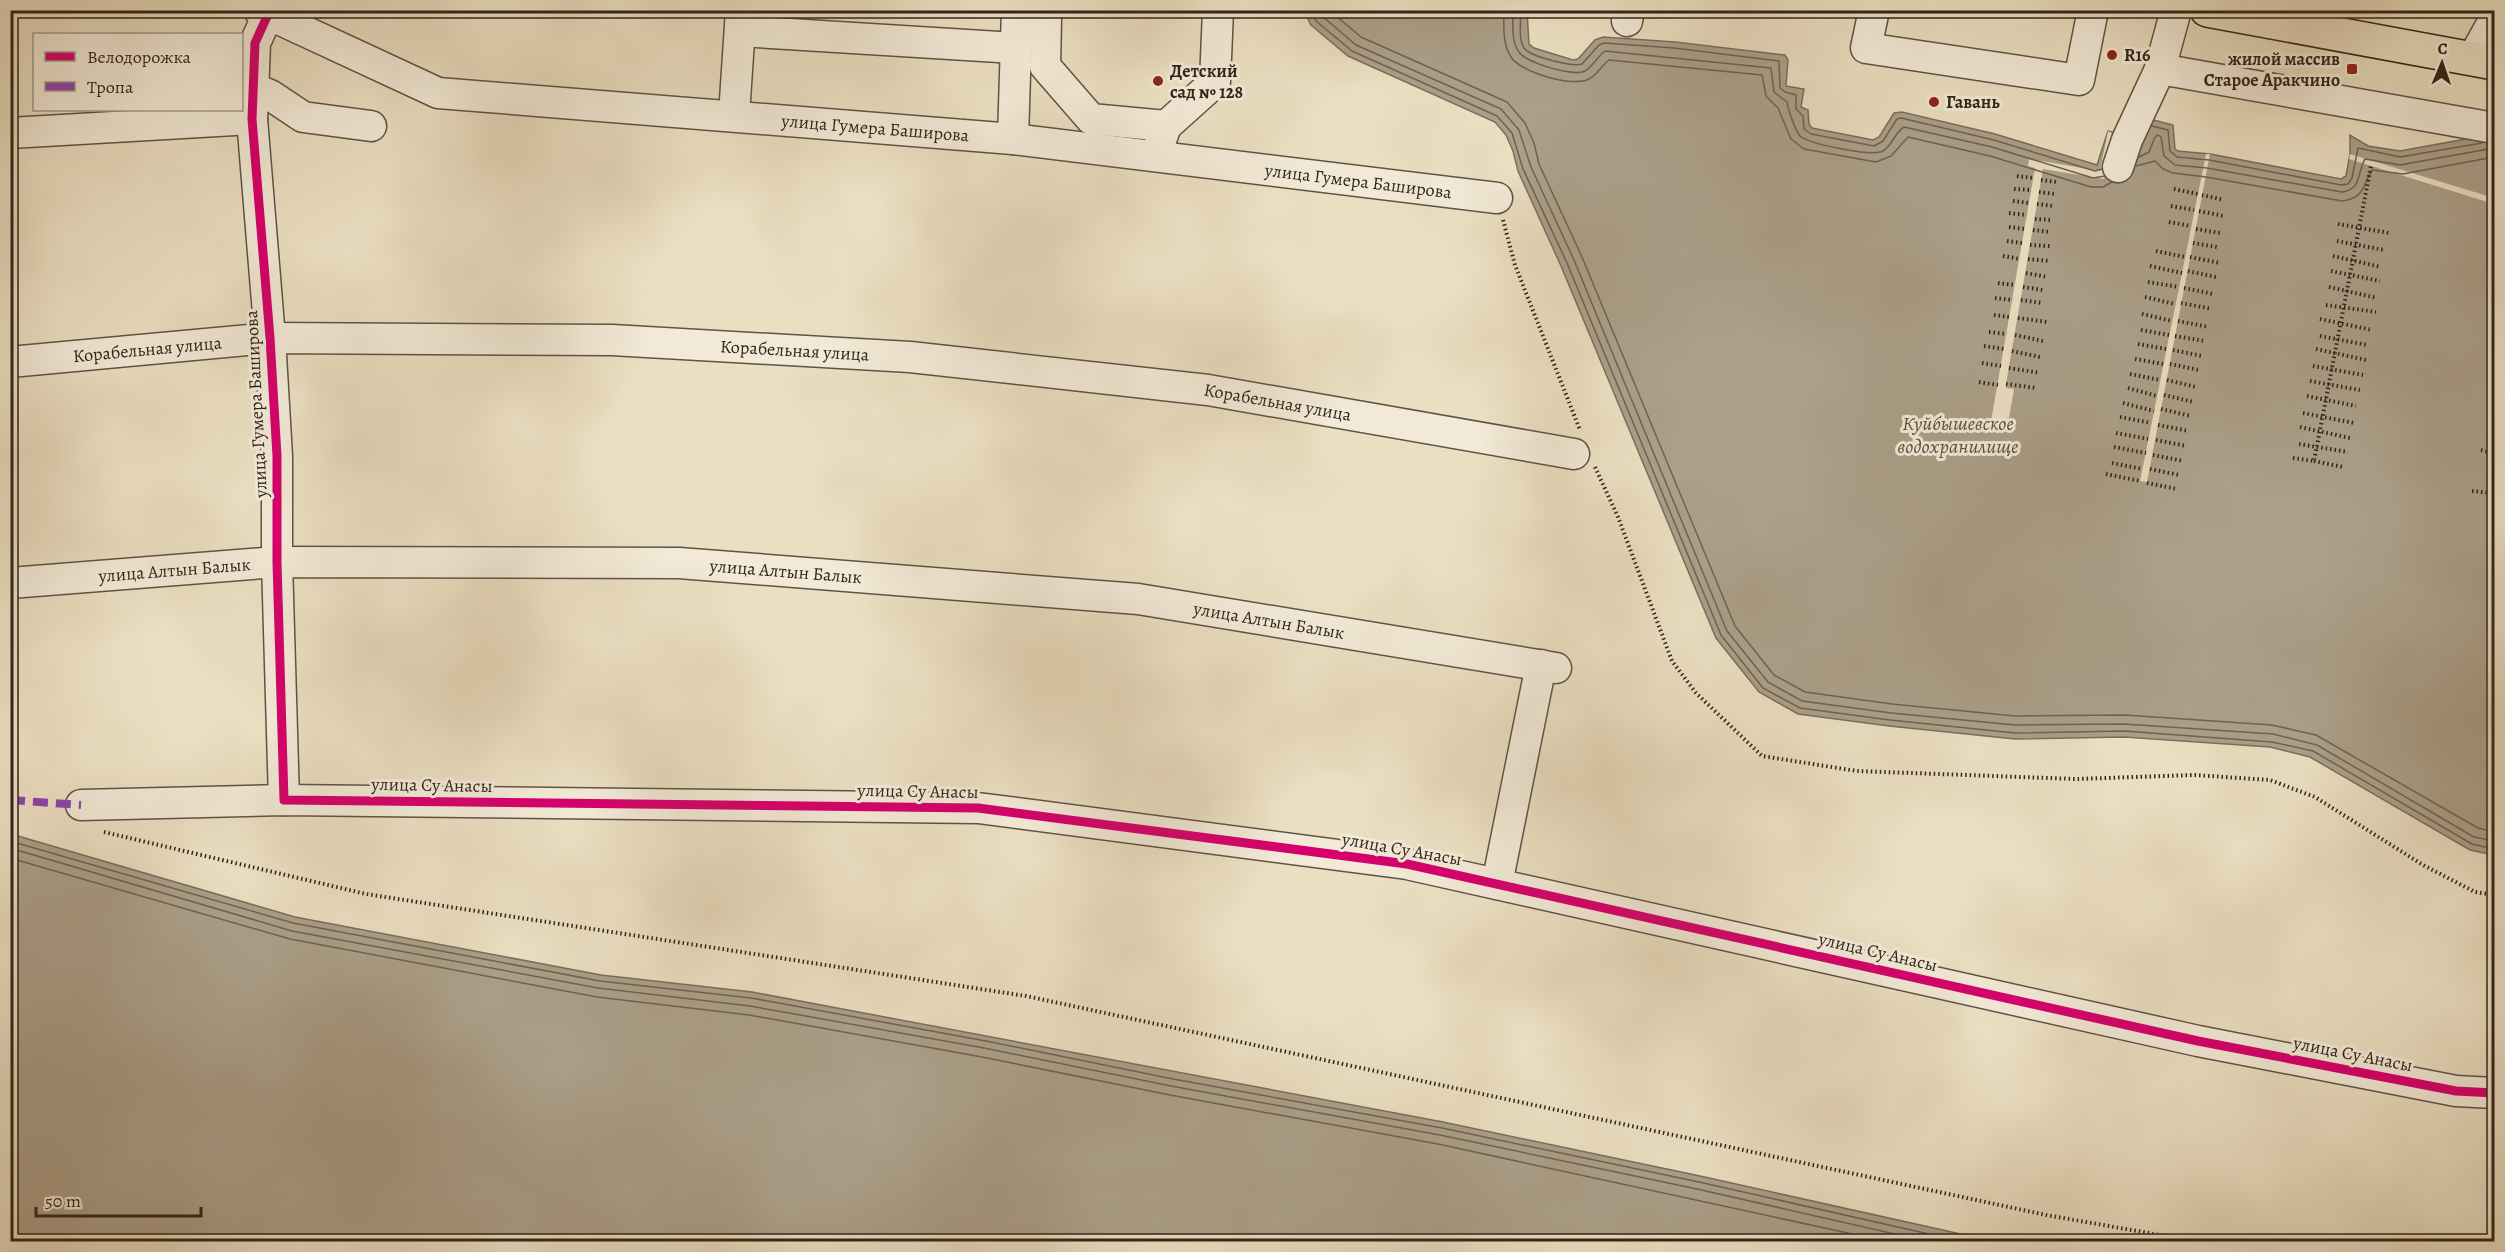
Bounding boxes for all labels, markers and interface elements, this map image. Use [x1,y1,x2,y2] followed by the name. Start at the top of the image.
[33,33,243,111] legend
[2412,33,2472,93] north arrow
[2437,38,2448,60] text: С
[2124,43,2150,67] place label: R16
[87,45,192,69] text: Велодорожка
[2204,47,2340,92] place label: жилой массив Старое Аракчино
[2105,48,2119,62] marker: R16
[1170,59,1243,104] place label: Детский сад № 128
[2345,62,2359,76] marker: жилой массив Старое Аракчино
[1151,74,1165,88] marker: Детский сад № 128
[87,75,134,99] text: Тропа
[1946,90,2000,114] place label: Гавань
[1927,95,1941,109] marker: Гавань
[780,108,971,147] street label: улица Гумера Баширова
[1263,158,1454,204] street label: улица Гумера Баширова
[239,309,273,499] street label: улица Гумера Баширова
[72,330,224,368] street label: Корабельная улица
[719,334,871,367] street label: Корабельная улица
[1202,377,1354,427] street label: Корабельная улица
[1898,410,2018,460] water label: Куйбышевское водохранилище
[97,552,251,588] street label: улица Алтын Балык
[708,553,863,589] street label: улица Алтын Балык
[1191,596,1346,645] street label: улица Алтын Балык
[370,772,493,798] street label: улица Су Анасы
[856,778,979,804] street label: улица Су Анасы
[1339,826,1464,871] street label: улица Су Анасы
[1815,926,1940,977] street label: улица Су Анасы
[2290,1030,2415,1077] street label: улица Су Анасы
[36,1180,201,1218] scale bar
[45,1189,81,1213] text: 50 m

